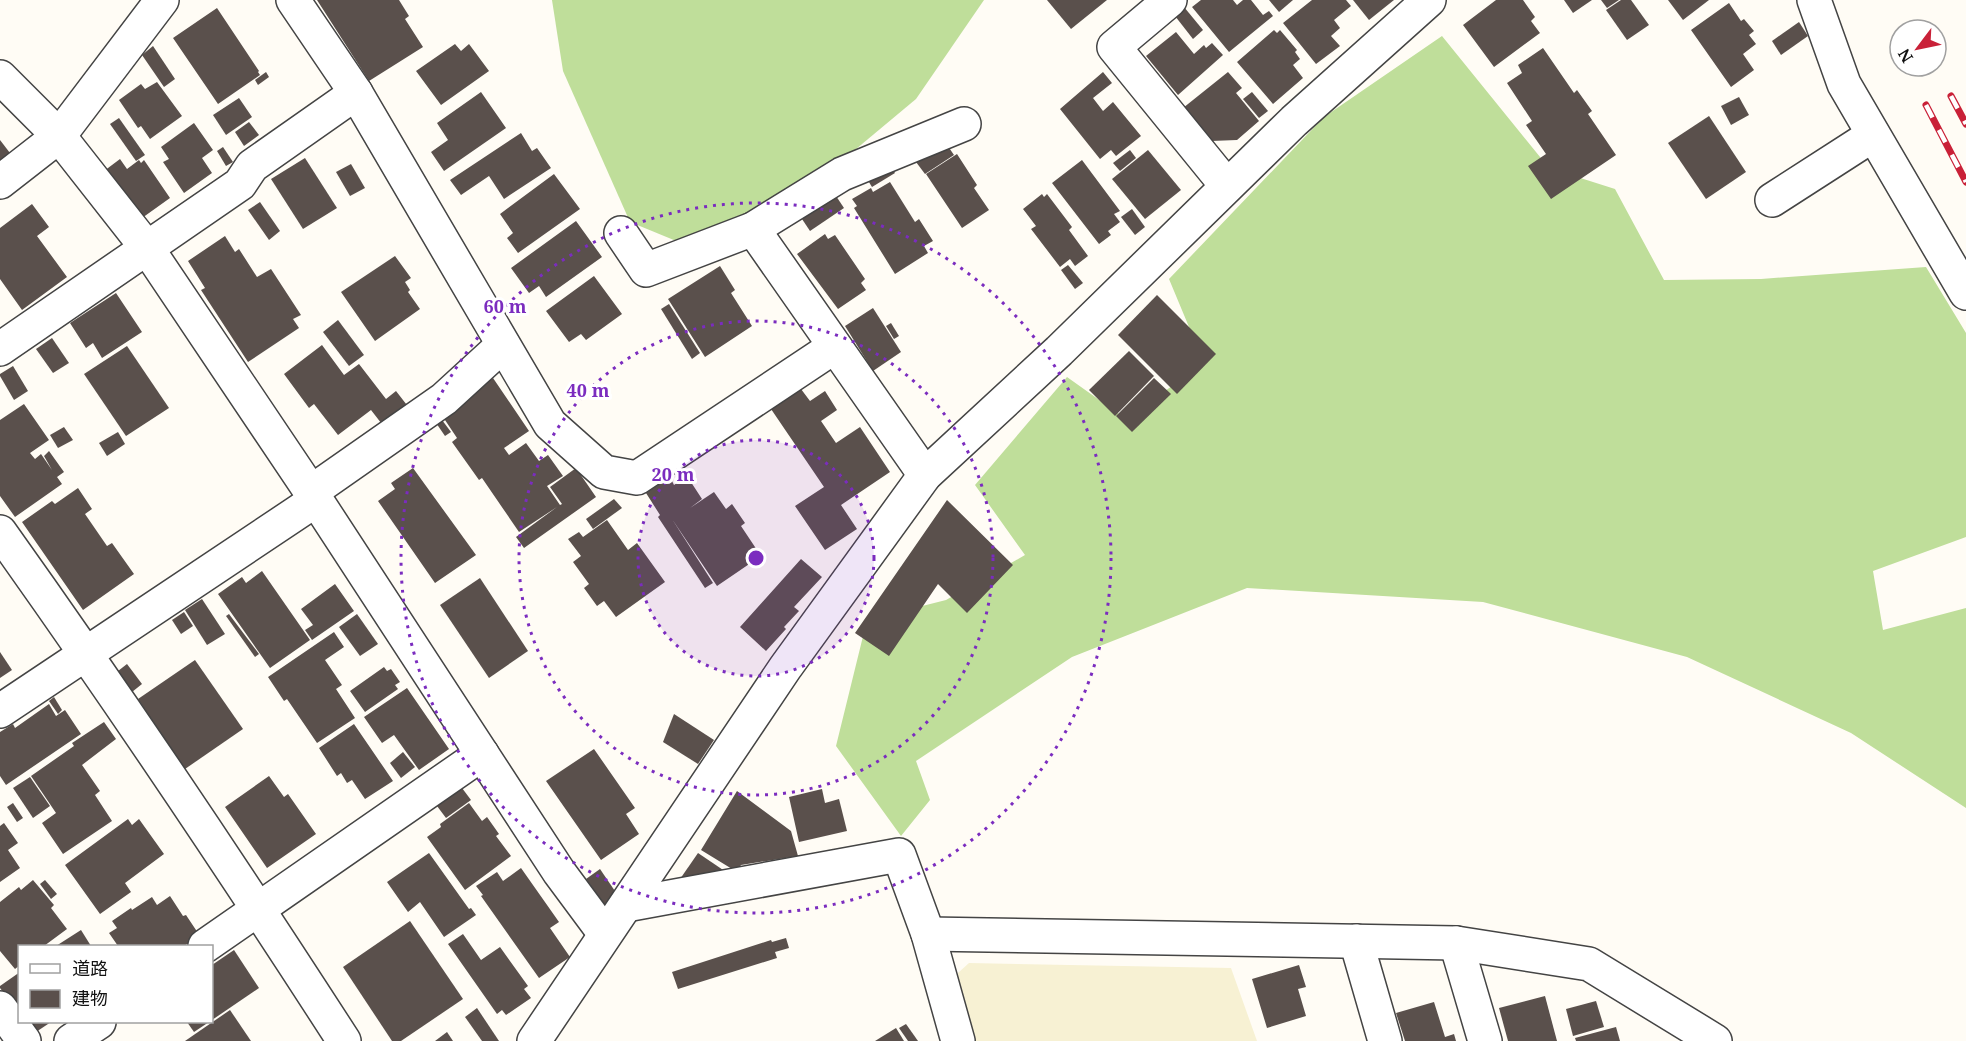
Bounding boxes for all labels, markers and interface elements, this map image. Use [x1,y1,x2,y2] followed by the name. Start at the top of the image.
[1888,18,1948,78] north arrow
[1892,44,1918,67] text: N
[484,294,527,318] text: 60 m
[567,378,610,402] text: 40 m
[652,462,695,486] text: 20 m
[746,548,766,568] centre of rings
[18,945,213,1023] legend
[72,956,108,980] text: 道路
[72,986,108,1010] text: 建物

